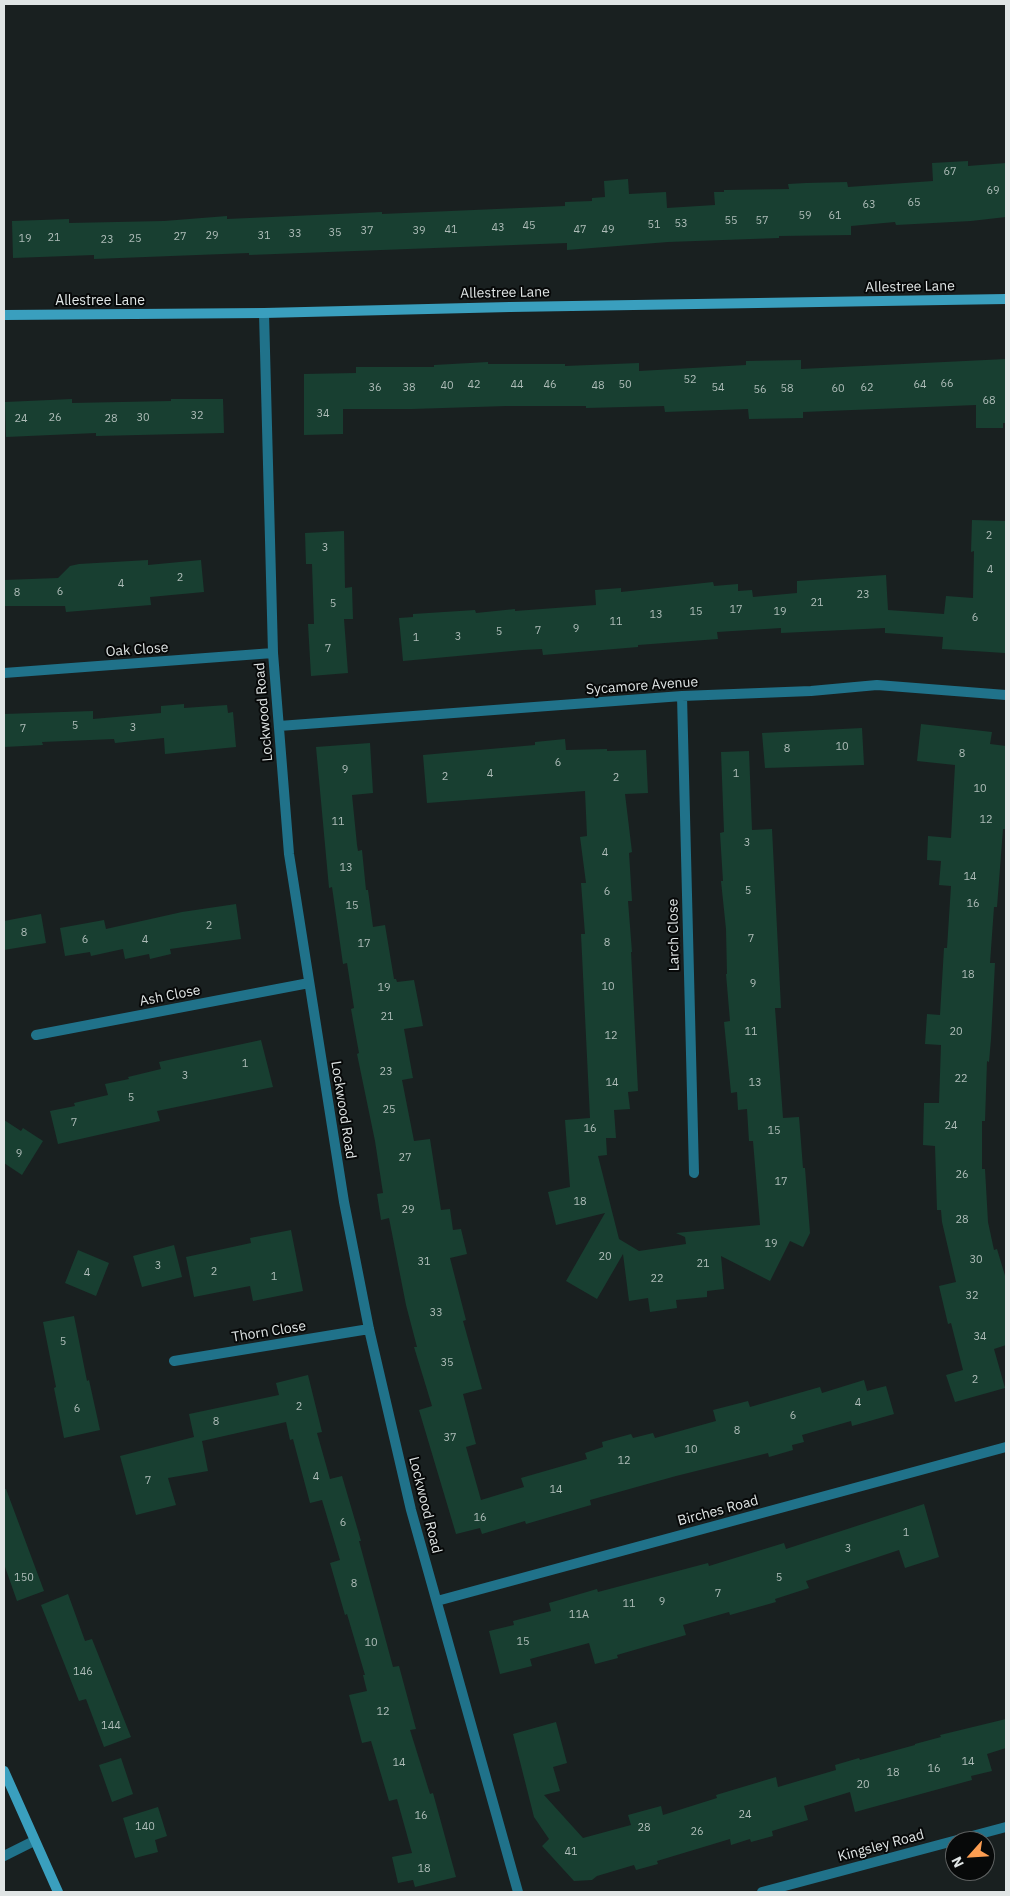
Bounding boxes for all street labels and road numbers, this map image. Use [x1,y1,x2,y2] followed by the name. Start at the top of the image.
[865,278,955,296] street label: Allestree Lane
[460,284,550,302] street label: Allestree Lane
[55,293,145,309] street label: Allestree Lane
[105,639,169,661] street label: Oak Close
[251,662,277,762] street label: Lockwood Road
[585,674,699,698] street label: Sycamore Avenue
[665,899,683,971] street label: Larch Close
[138,982,202,1010] street label: Ash Close
[327,1060,359,1160] street label: Lockwood Road
[231,1318,307,1346] street label: Thorn Close
[405,1455,445,1555] street label: Lockwood Road
[676,1492,760,1530] street label: Birches Road
[836,1826,926,1866] street label: Kingsley Road

